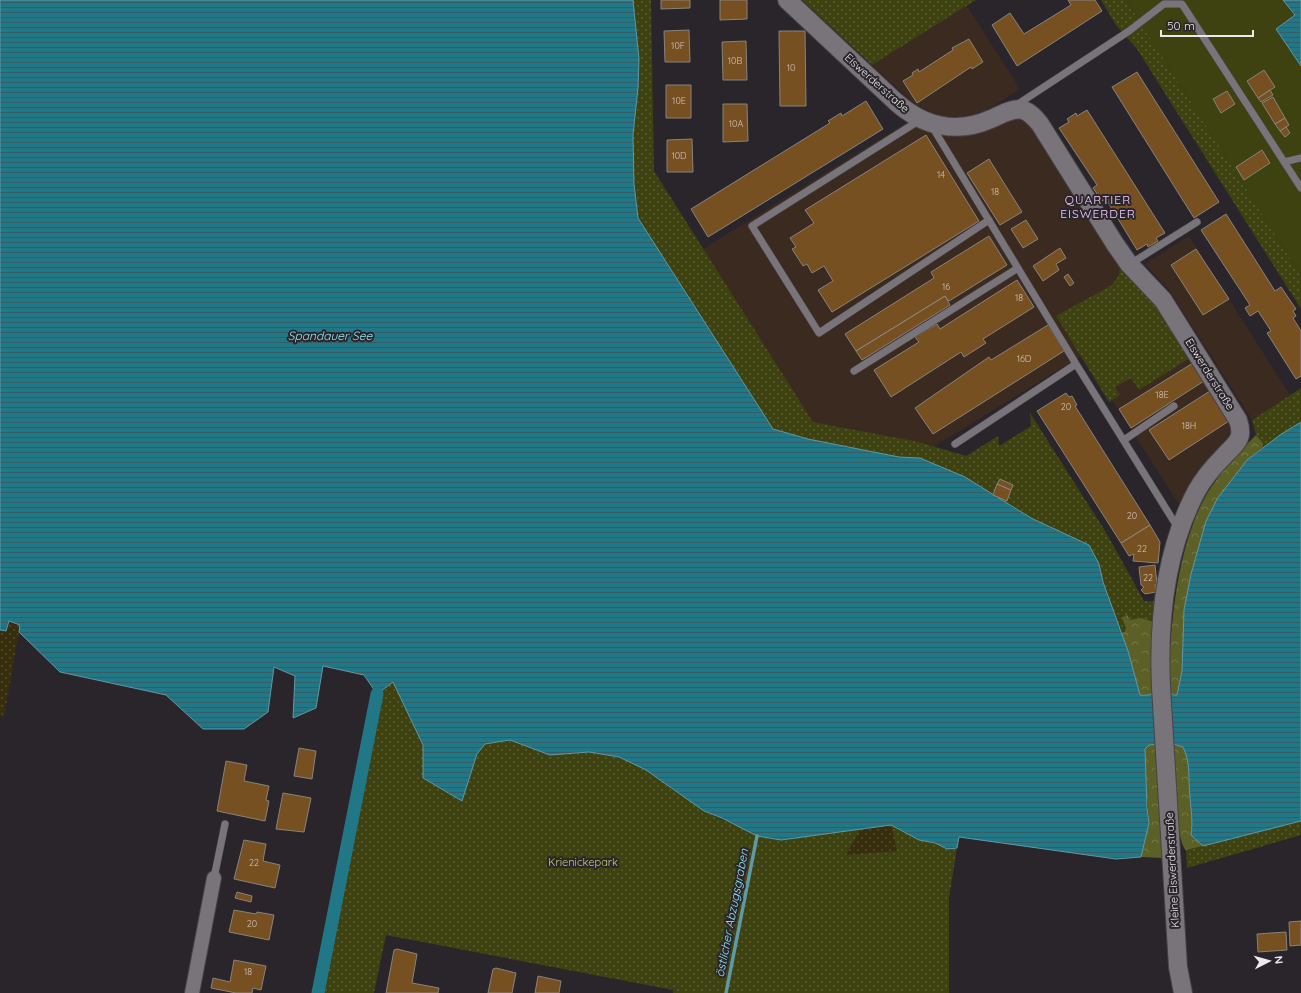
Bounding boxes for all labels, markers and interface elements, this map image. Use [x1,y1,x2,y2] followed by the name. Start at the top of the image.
[1161,12,1253,38] scale bar
[1167,18,1195,33] text: 50 m
[671,40,685,51] house number: 10F
[842,50,912,116] street label: Eiswerderstraße
[728,55,742,66] house number: 10B
[787,62,795,73] house number: 10
[672,95,686,106] house number: 10E
[729,118,743,129] house number: 10A
[671,150,687,161] house number: 10D
[937,169,945,180] house number: 14
[991,186,999,197] house number: 18
[1060,192,1136,221] district label: QUARTIER EISWERDER
[942,281,950,292] house number: 16
[1015,292,1023,303] house number: 18
[288,328,373,343] water label: Spandauer See
[1182,336,1238,412] street label: Eiswerderstraße
[1017,353,1032,364] house number: 16D
[1155,389,1169,400] house number: 18E
[1061,401,1071,412] house number: 20
[1182,420,1196,431] house number: 18H
[1127,510,1137,521] house number: 20
[1137,543,1147,554] house number: 22
[1143,572,1153,583] house number: 22
[1162,812,1182,928] street label: Kleine Eiswerderstraße
[712,846,752,978] water label: östlicher Abzugsgraben
[548,855,618,869] park label: Krienickepark
[249,857,259,868] house number: 22
[247,918,257,929] house number: 20
[1249,941,1289,981] north arrow
[1272,955,1286,965] text: N
[244,966,252,977] house number: 18

